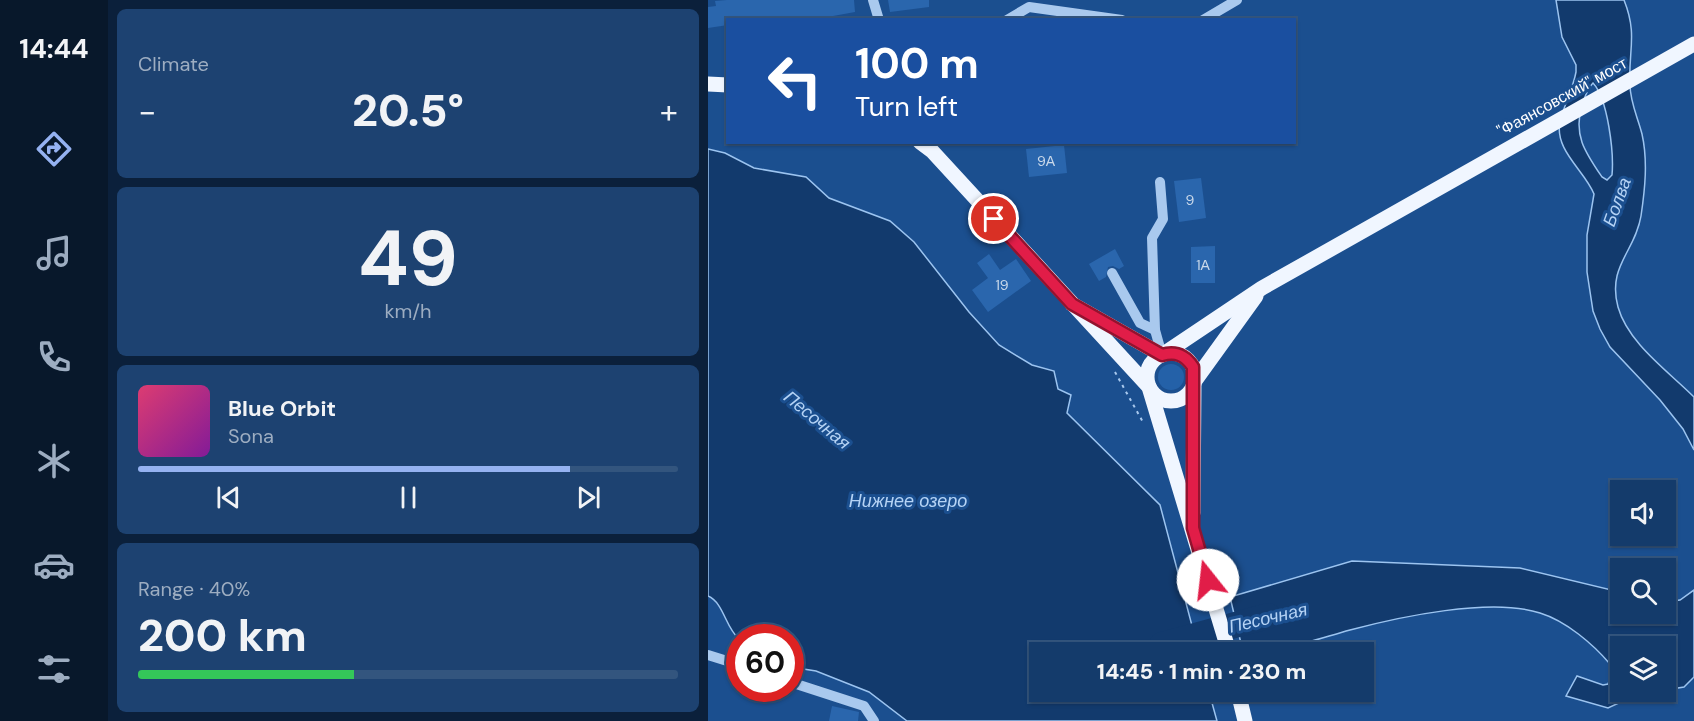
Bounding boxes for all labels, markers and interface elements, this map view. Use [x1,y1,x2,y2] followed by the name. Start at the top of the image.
[19,31,89,66] text: 14:44
[855,36,979,91] text: 100 m
[756,42,834,120] icon: left
[138,51,209,77] text: Climate
[1493,52,1631,141] street label: "Фаянсовский" мост
[352,81,464,140] text: 20.5°
[855,89,958,124] text: Turn left
[138,90,156,133] text: −
[660,90,678,133] text: +
[33,128,75,170] icon: directions
[1037,152,1056,170] house number: 9А
[1597,174,1637,230] water label: Болва
[1186,191,1195,209] house number: 9
[968,193,1019,244] pin
[977,202,1010,235] icon: arrive
[358,208,458,309] text: 49
[33,232,75,274] icon: music
[1196,256,1211,274] house number: 1А
[995,276,1009,294] house number: 19
[384,298,432,324] text: km/h
[33,336,75,378] icon: phone
[779,385,856,455] water label: Песочная
[228,394,336,423] text: Blue Orbit
[228,423,274,449] text: Sona
[33,440,75,482] icon: climate
[1610,480,1676,702] map controls
[1610,480,1676,546] button: sound
[212,481,245,514] icon: previous
[392,481,425,514] icon: pause
[572,481,605,514] icon: next
[849,489,967,513] water label: Нижнее озеро
[33,544,75,586] icon: car
[1176,548,1240,612] position arrow
[1610,558,1676,624] button: search
[138,576,250,602] text: Range · 40%
[1226,597,1310,639] water label: Песочная
[138,606,307,665] text: 200 km
[726,624,804,702] speed limit sign: 60
[1610,636,1676,702] button: layers
[33,648,75,690] icon: filters
[1097,657,1306,686] text: 14:45 · 1 min · 230 m

